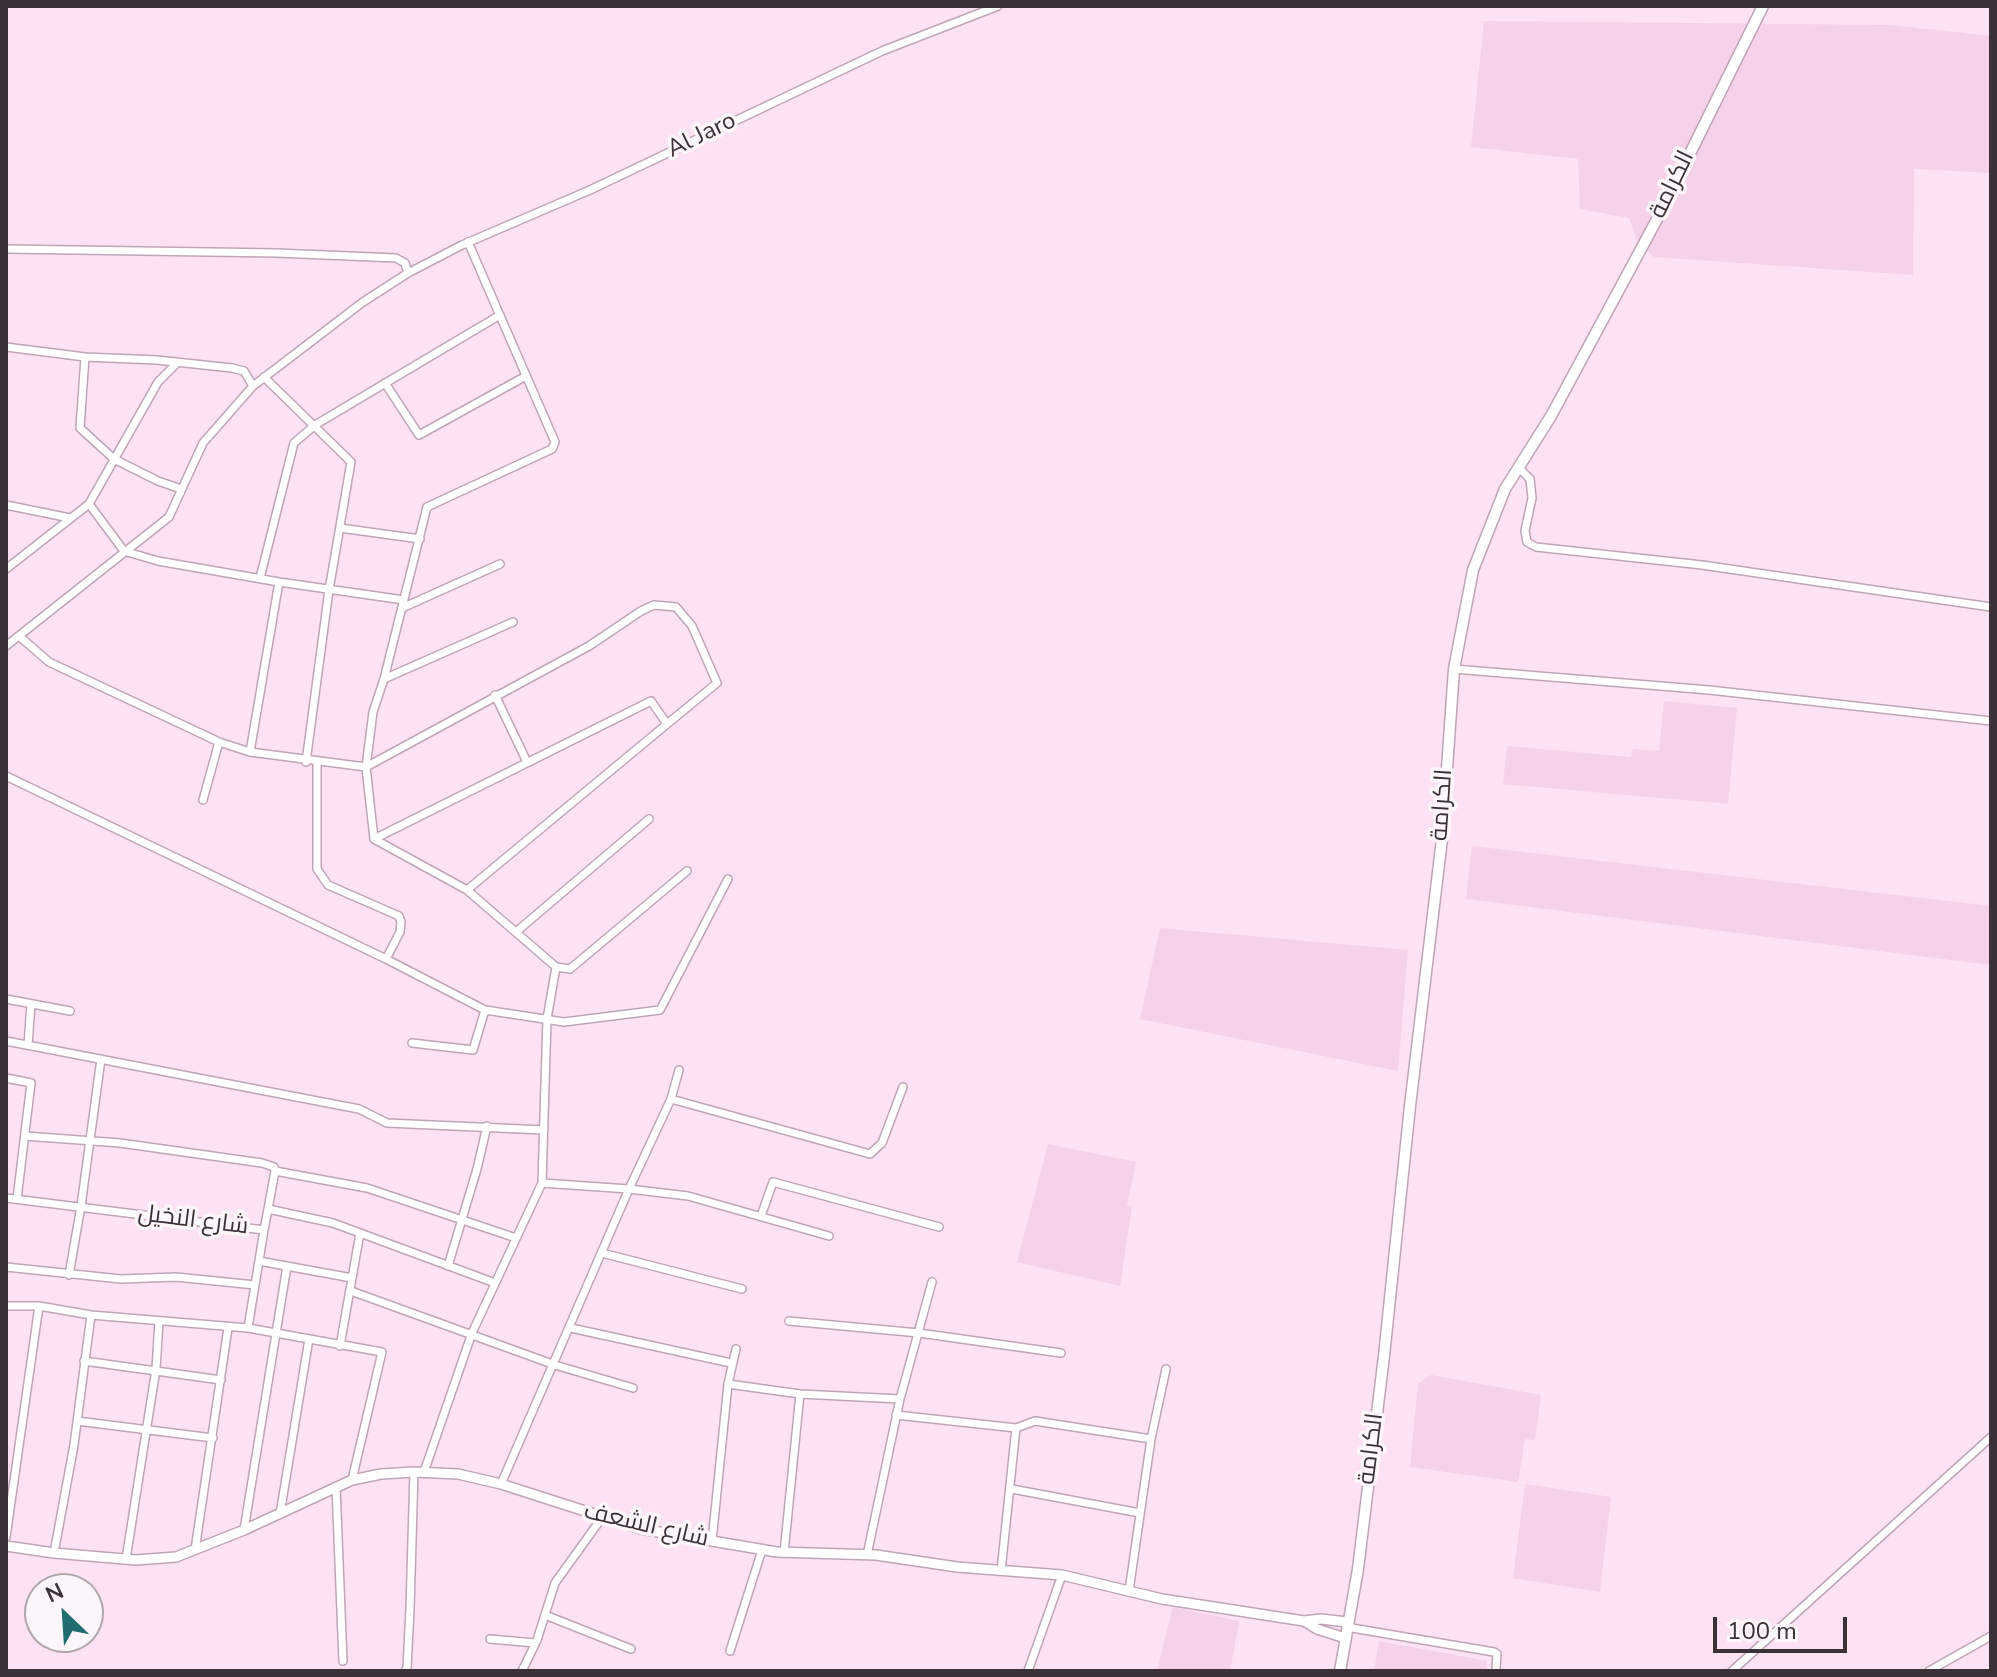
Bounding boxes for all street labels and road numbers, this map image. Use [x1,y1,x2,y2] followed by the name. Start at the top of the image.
[663,107,741,165] street label: Al Jaro
[1644,146,1702,224] street label: الكرامة
[1426,768,1460,842] street label: الكرامة
[136,1200,250,1242] street label: شارع النخيل
[1353,1412,1391,1486] street label: الكرامة
[581,1498,711,1554] street label: شارع الشعف

